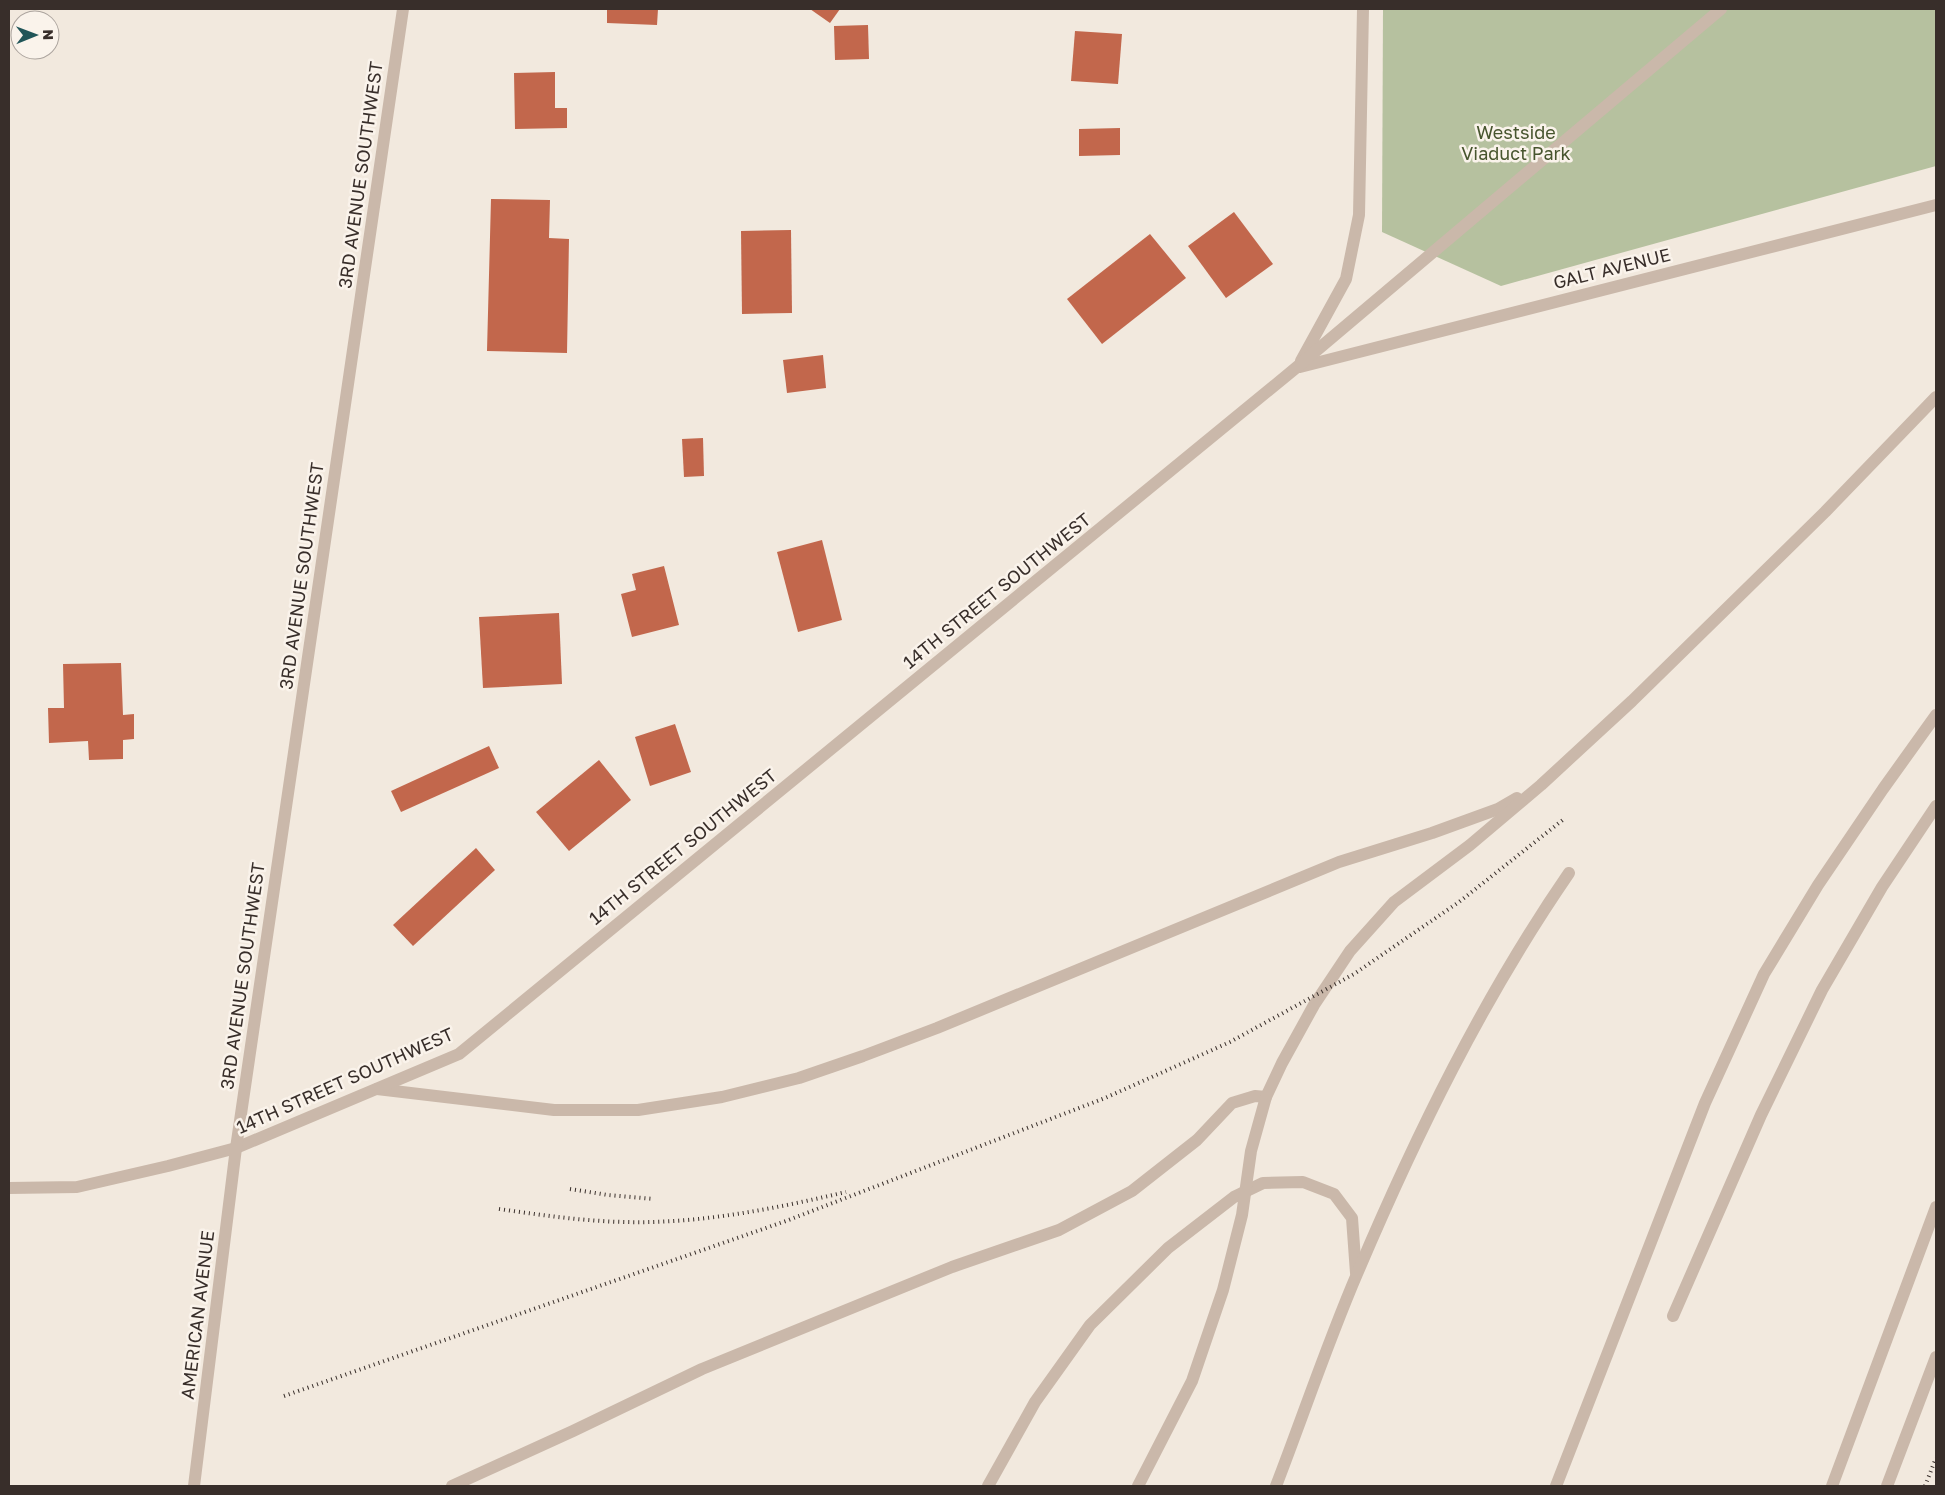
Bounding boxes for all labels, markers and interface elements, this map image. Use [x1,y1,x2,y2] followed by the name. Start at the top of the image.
[10,10,60,60] north arrow
[40,29,57,40] text: N
[333,60,387,290] street label: 3RD AVENUE SOUTHWEST
[1461,121,1571,164] park label: Westside Viaduct Park
[1551,243,1673,293] street label: GALT AVENUE
[274,461,328,691] street label: 3RD AVENUE SOUTHWEST
[898,508,1095,673] street label: 14TH STREET SOUTHWEST
[584,764,781,929] street label: 14TH STREET SOUTHWEST
[215,861,269,1091] street label: 3RD AVENUE SOUTHWEST
[233,1022,456,1138] street label: 14TH STREET SOUTHWEST
[176,1229,218,1400] street label: AMERICAN AVENUE

